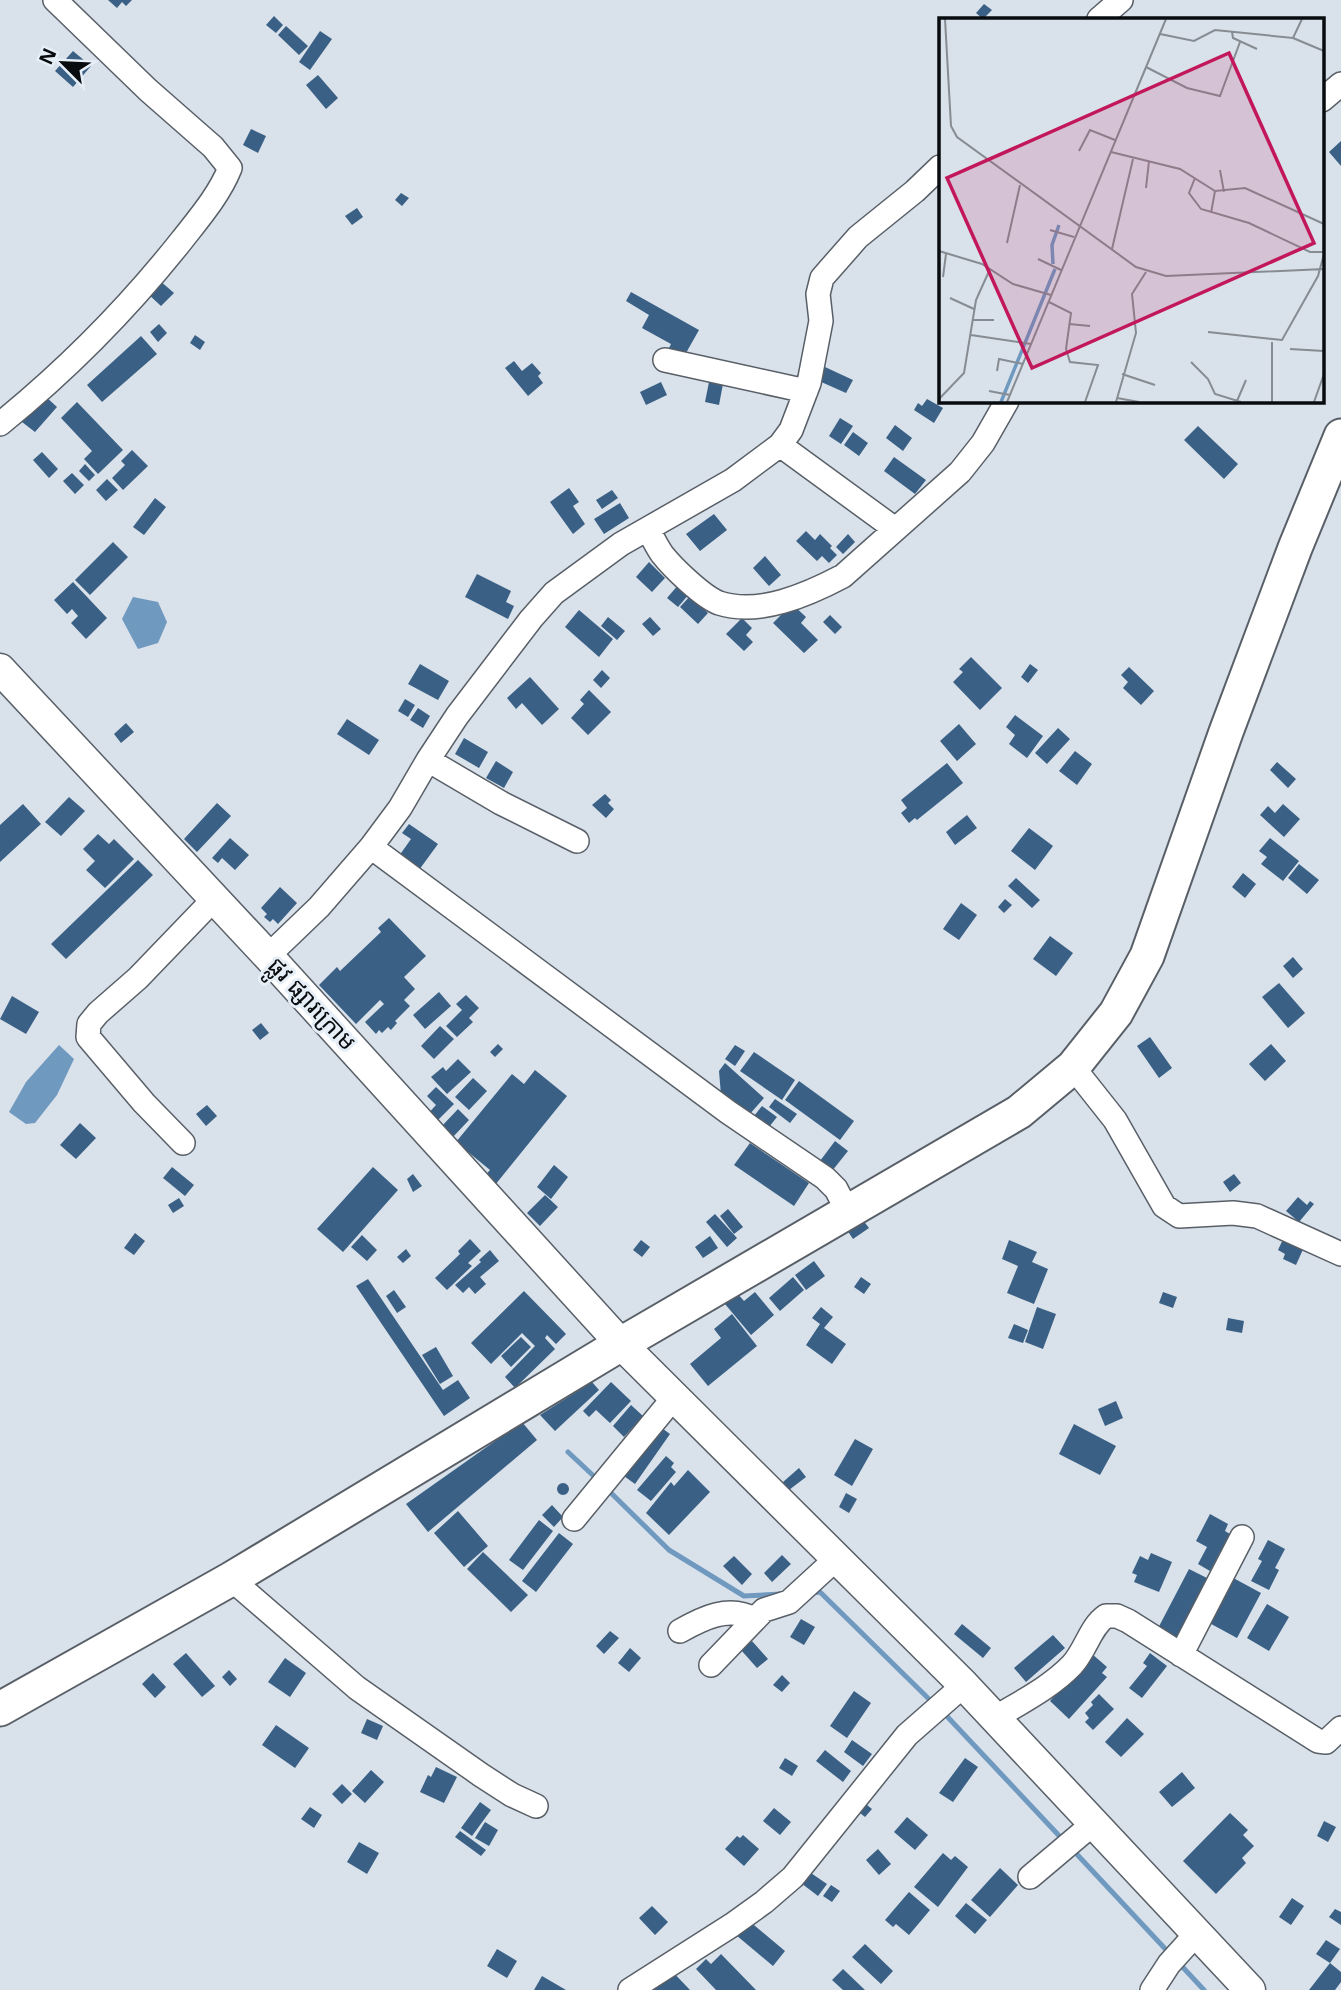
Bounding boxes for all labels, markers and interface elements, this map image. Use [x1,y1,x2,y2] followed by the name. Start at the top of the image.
[939,18,1324,402] inset map
[28,28,98,98] north arrow
[32,44,62,68] text: N
[256,949,365,1062] street label: ផ្លូវ ផ្សារក្រោម

